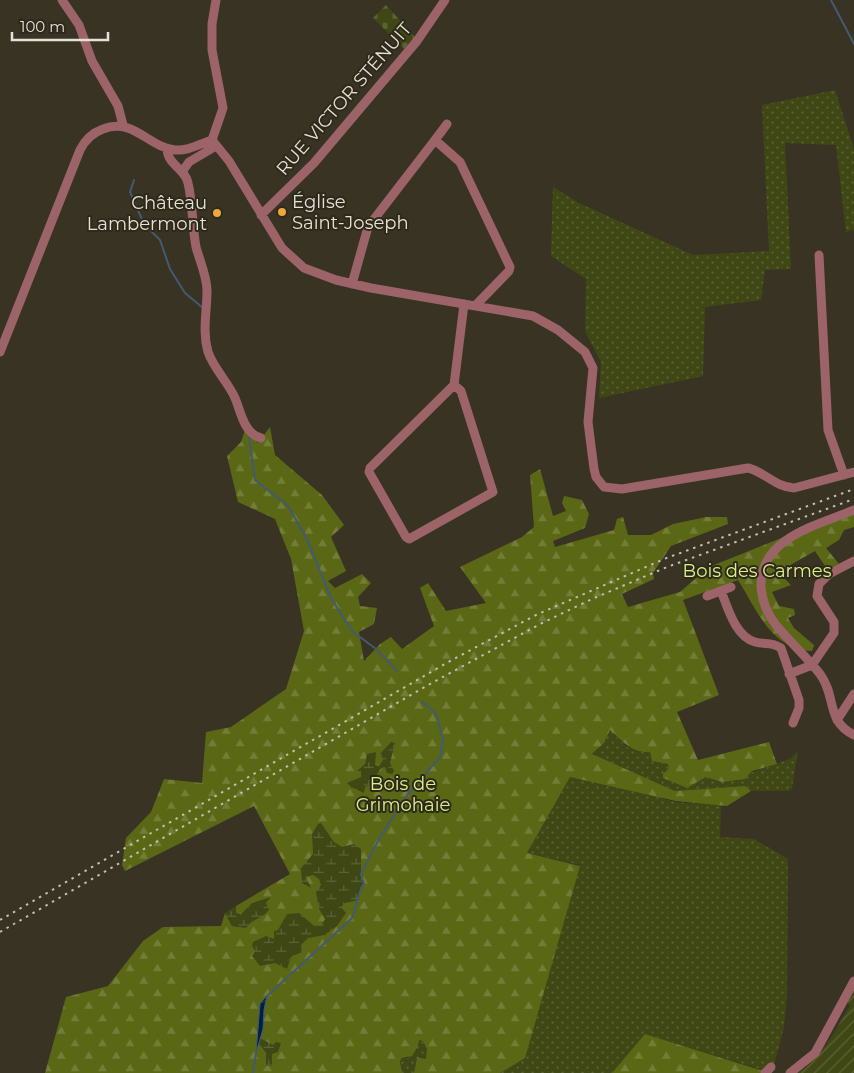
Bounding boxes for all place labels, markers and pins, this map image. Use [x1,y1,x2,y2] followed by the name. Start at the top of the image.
[292,191,409,234] place label: Église Saint-Joseph
[87,192,207,235] place label: Château Lambermont
[276,206,288,218] marker: Église Saint-Joseph
[211,207,223,219] marker: Château Lambermont

